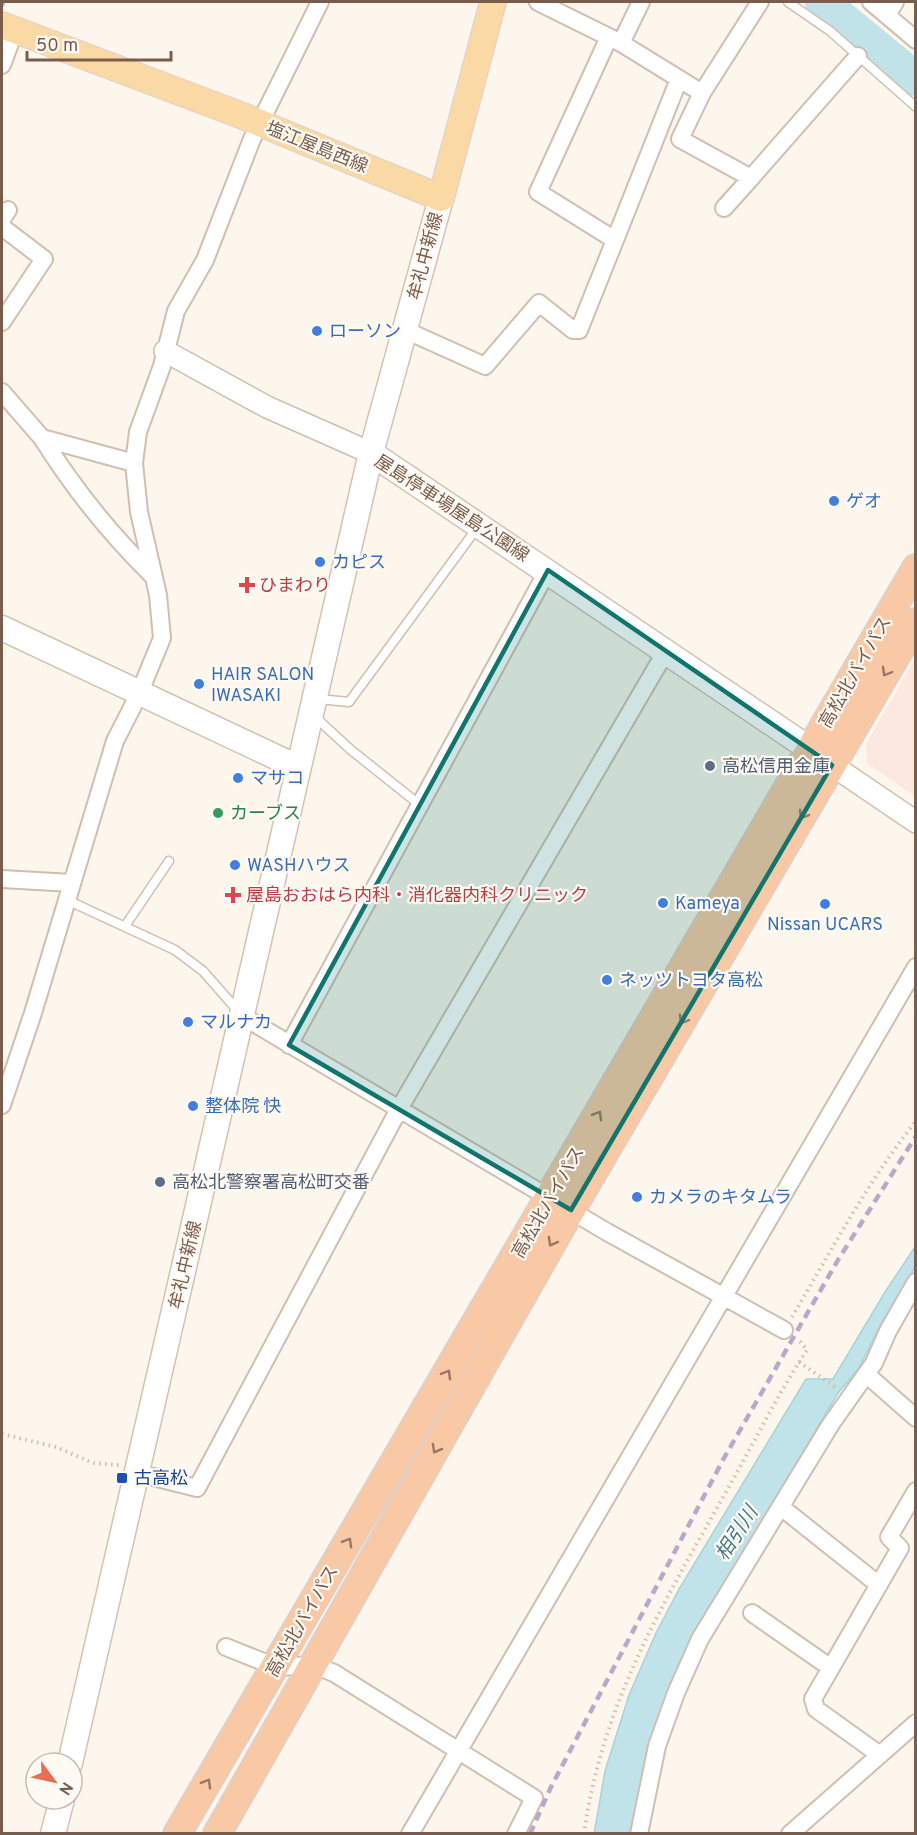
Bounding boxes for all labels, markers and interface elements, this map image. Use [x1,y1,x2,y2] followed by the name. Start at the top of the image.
[27,24,171,62] scale bar
[36,35,78,58] text: 50 m
[262,117,371,179] street label: 塩江屋島西線
[404,210,449,303] street label: 牟礼中新線
[329,321,401,344] place label: ローソン
[310,324,324,338] marker: ローソン
[369,451,533,568] street label: 屋島停車場屋島公園線
[846,491,882,514] place label: ゲオ
[827,494,841,508] marker: ゲオ
[332,552,386,575] place label: カピス
[313,555,327,569] marker: カピス
[259,575,331,598] place label: ひまわり
[240,578,254,592] marker: ひまわり
[815,613,898,733] street label: 高松北バイパス
[211,664,314,708] place label: HAIR SALON IWASAKI
[882,666,893,677] one-way arrow
[192,677,206,691] marker: HAIR SALON IWASAKI
[722,756,830,779] place label: 高松信用金庫
[703,759,717,773] marker: 高松信用金庫
[250,768,304,791] place label: マサコ
[231,771,245,785] marker: マサコ
[230,803,301,826] place label: カーブス
[211,806,225,820] marker: カーブス
[798,809,810,819] one-way arrow
[247,855,351,878] place label: WASHハウス
[228,858,242,872] marker: WASHハウス
[246,885,588,908] place label: 屋島おおはら内科・消化器内科クリニック
[224,886,242,904] marker: 屋島おおはら内科・消化器内科クリニック
[675,893,740,916] place label: Kameya
[656,896,670,910] marker: Kameya
[818,897,832,911] marker: Nissan UCARS
[767,914,883,937] place label: Nissan UCARS
[619,970,763,993] place label: ネッツトヨタ高松
[600,973,614,987] marker: ネッツトヨタ高松
[200,1012,272,1035] place label: マルナカ
[679,1014,690,1024] one-way arrow
[181,1015,195,1029] marker: マルナカ
[205,1096,281,1119] place label: 整体院 快
[186,1099,200,1113] marker: 整体院 快
[591,1111,603,1121] one-way arrow
[508,1143,591,1263] street label: 高松北バイパス
[172,1172,370,1195] place label: 高松北警察署高松町交番
[153,1175,167,1189] marker: 高松北警察署高松町交番
[649,1187,792,1210] place label: カメラのキタムラ
[630,1190,644,1204] marker: カメラのキタムラ
[165,1219,208,1312] street label: 牟礼中新線
[548,1236,560,1246] one-way arrow
[440,1370,451,1380] one-way arrow
[432,1442,443,1453] one-way arrow
[134,1468,188,1491] place label: 古高松
[115,1471,129,1485] marker: 古高松
[710,1500,766,1566] water label: 相引川
[341,1538,353,1549] one-way arrow
[262,1562,345,1682] street label: 高松北バイパス
[24,1751,84,1811] north arrow
[53,1778,76,1798] text: N
[200,1779,211,1789] one-way arrow

